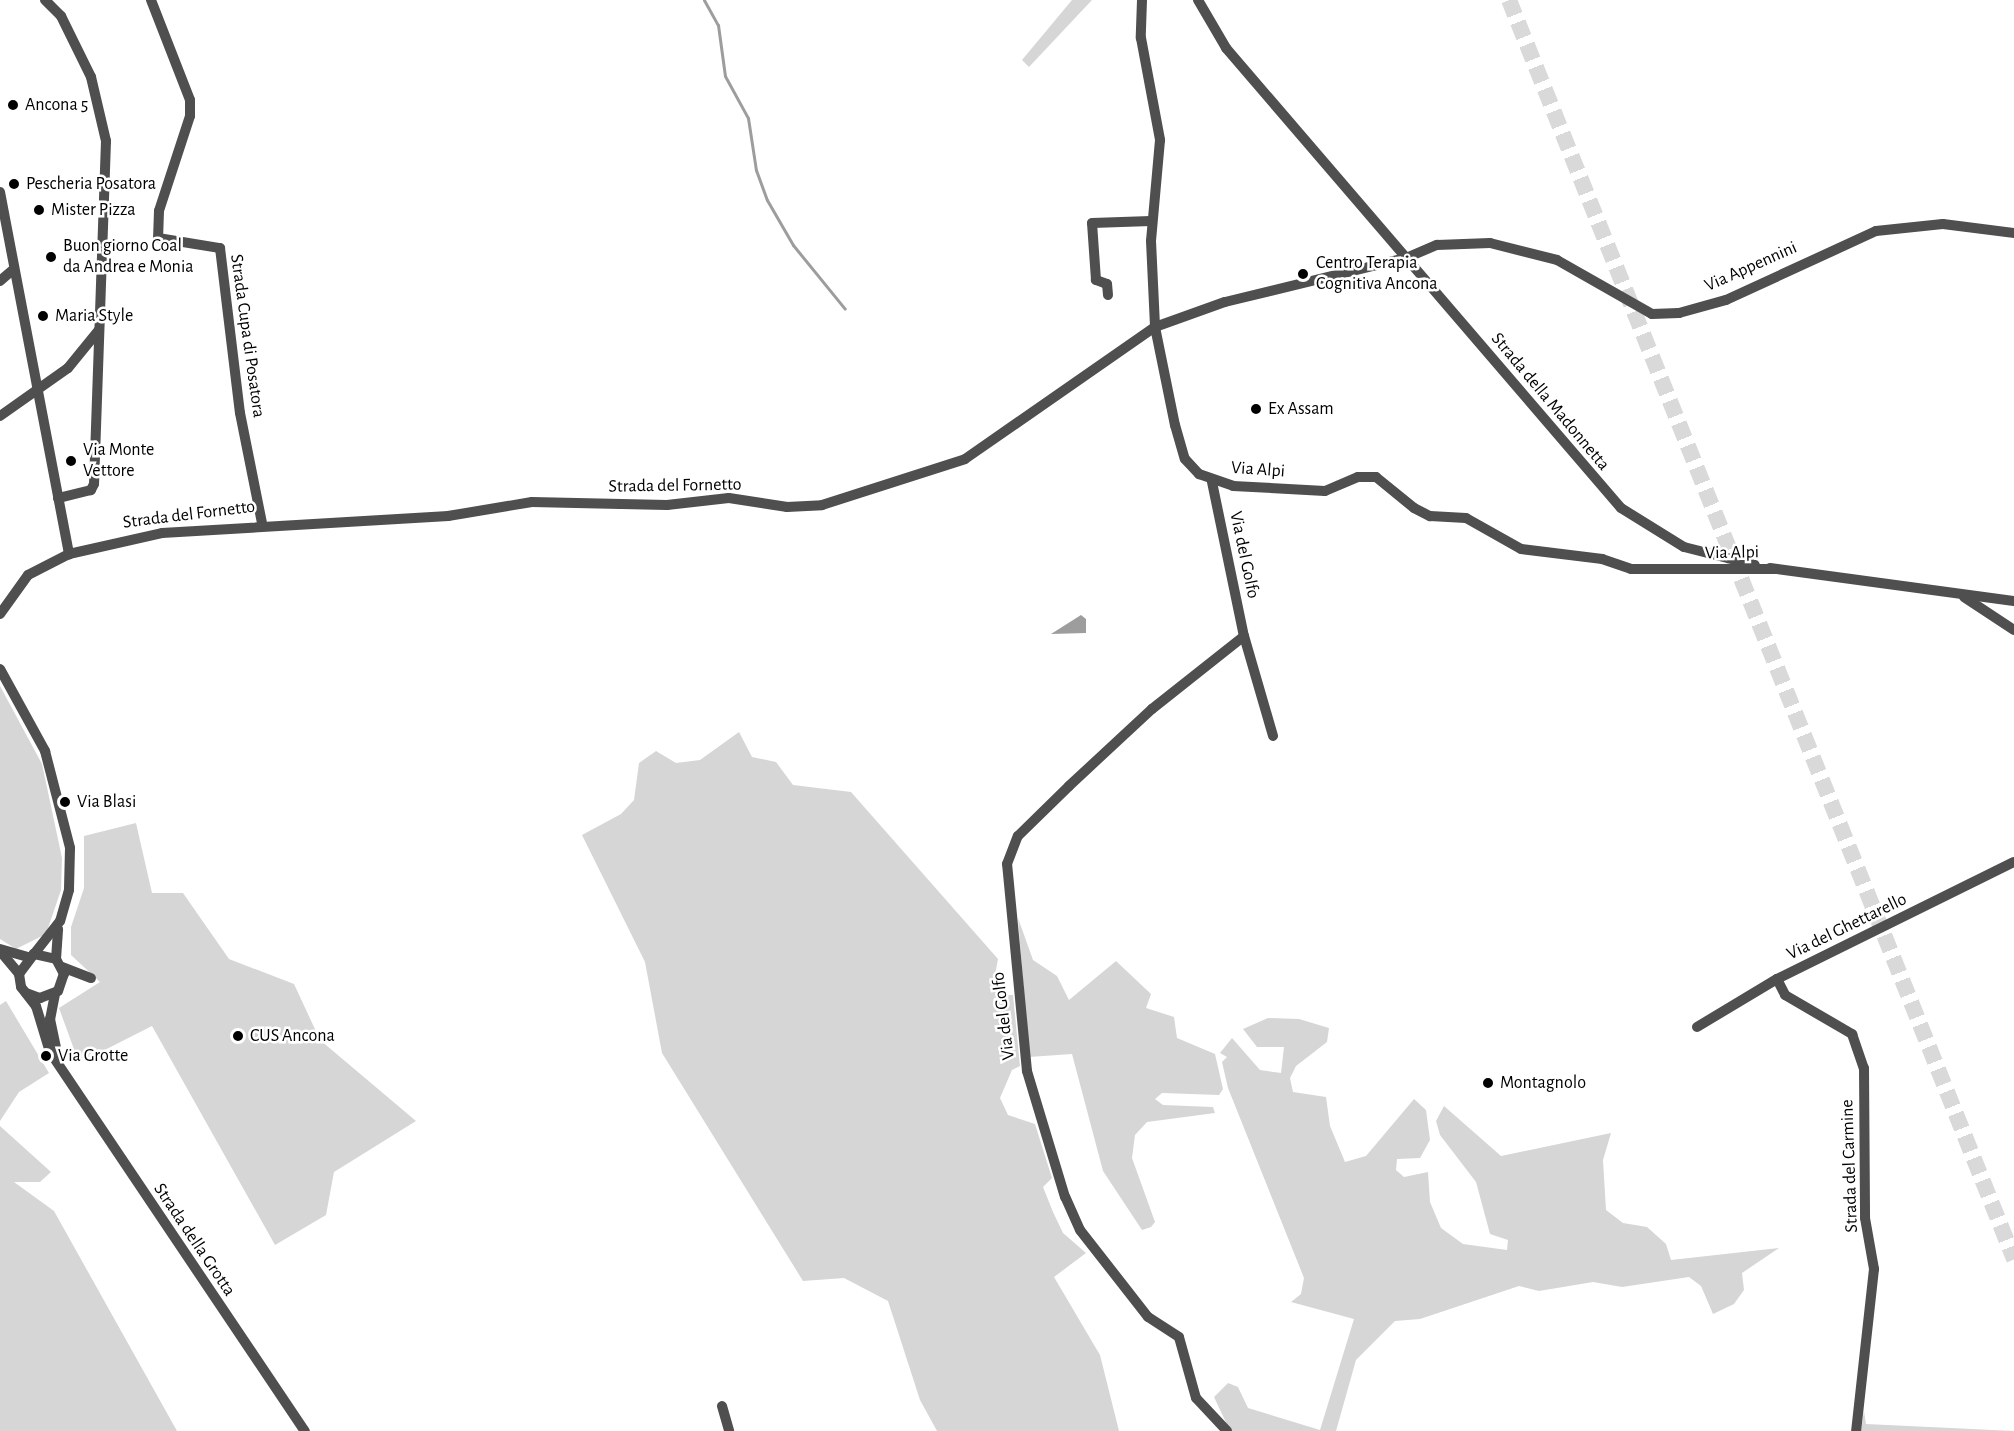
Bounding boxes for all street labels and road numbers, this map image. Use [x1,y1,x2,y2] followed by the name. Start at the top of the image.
[1701,237,1801,297] street label: Via Appennini
[225,253,269,419] street label: Strada Cupa di Posatora
[1486,329,1614,475] street label: Strada della Madonnetta
[1230,457,1286,483] street label: Via Alpi
[608,474,742,498] street label: Strada del Fornetto
[122,496,256,534] street label: Strada del Fornetto
[1224,509,1264,601] street label: Via del Golfo
[1705,542,1759,564] street label: Via Alpi
[1784,889,1910,965] street label: Via del Ghettarello
[988,971,1020,1061] street label: Via del Golfo
[1837,1099,1863,1233] street label: Strada del Carmine
[148,1179,240,1301] street label: Strada della Grotta

